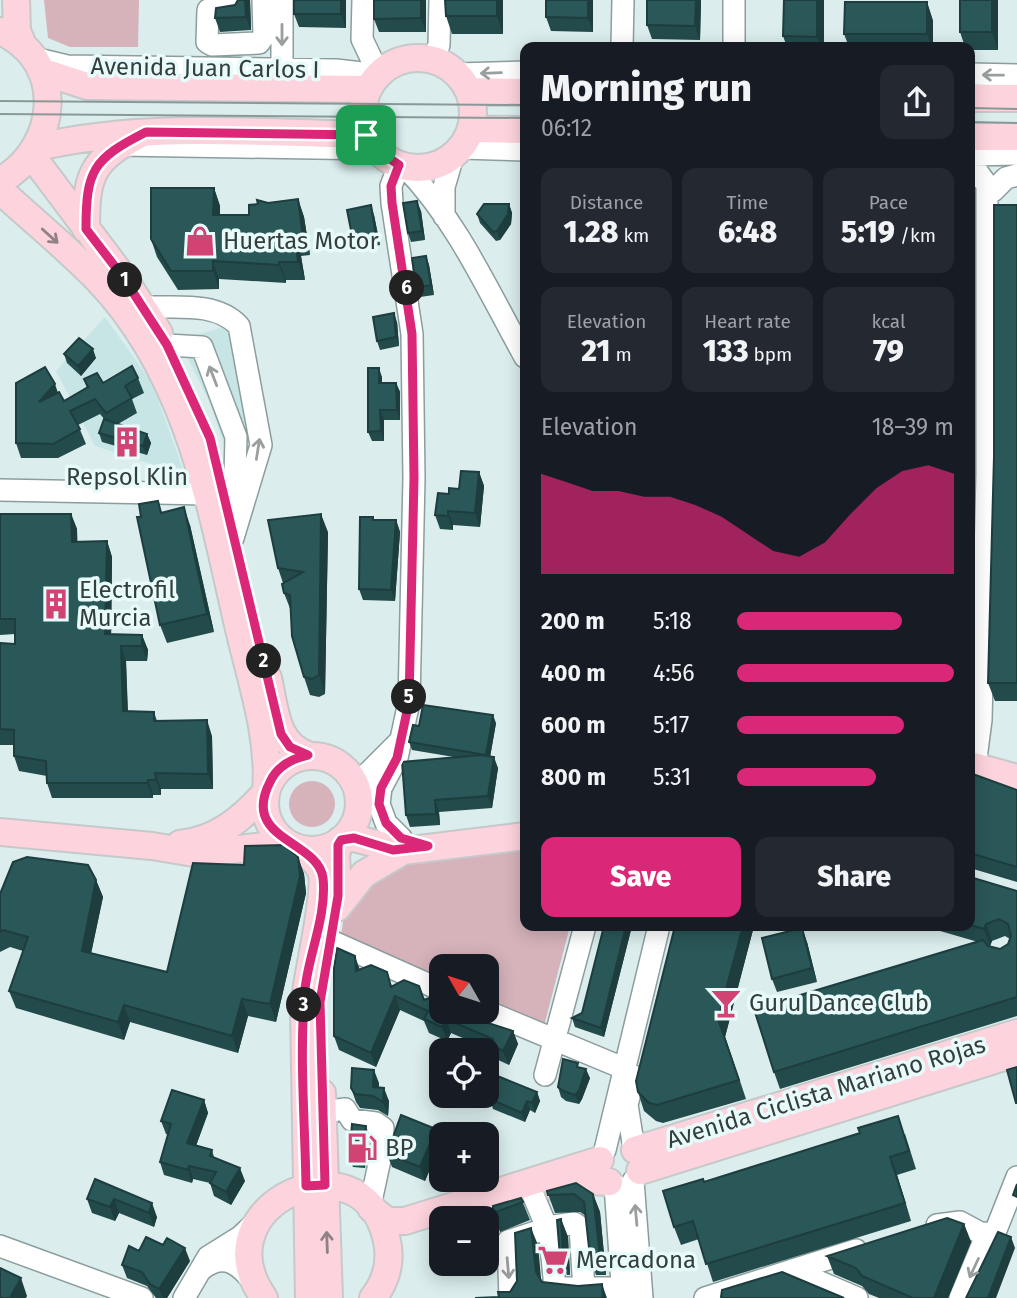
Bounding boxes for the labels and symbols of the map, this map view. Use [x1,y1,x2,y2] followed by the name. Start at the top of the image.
[275,23,289,46] one-way arrow
[90,52,320,84] street label: Avenida Juan Carlos I
[480,66,503,80] one-way arrow
[982,68,1005,82] one-way arrow
[336,105,396,165] pin
[183,224,217,258] shop icon: Huertas Motor
[223,227,380,255] place label: Huertas Motor
[41,228,59,244] one-way arrow
[108,262,142,298] pin: 1
[390,270,424,306] pin: 6
[206,366,218,388] one-way arrow
[110,425,144,459] building icon: Repsol Klin
[252,439,265,461] one-way arrow
[66,463,188,491] place label: Repsol Klin
[79,576,175,632] place label: Electrofil Murcia
[39,587,73,621] building icon: Electrofil Murcia
[246,644,282,678] pin: 2
[392,680,426,714] pin: 5
[429,954,499,1024] north arrow
[709,986,743,1020] bar icon: Guru Dance Club
[286,988,322,1023] pin: 3
[749,989,929,1017] place label: Guru Dance Club
[663,1030,989,1154] street label: Avenida Ciclista Mariano Rojas
[345,1131,379,1165] fuel station icon: BP
[385,1134,414,1162] place label: BP
[629,1204,642,1227] one-way arrow
[321,1230,334,1253] one-way arrow
[536,1243,570,1277] supermarket icon: Mercadona
[576,1246,696,1274] place label: Mercadona
[502,1256,515,1279] one-way arrow
[967,1257,980,1278] one-way arrow

